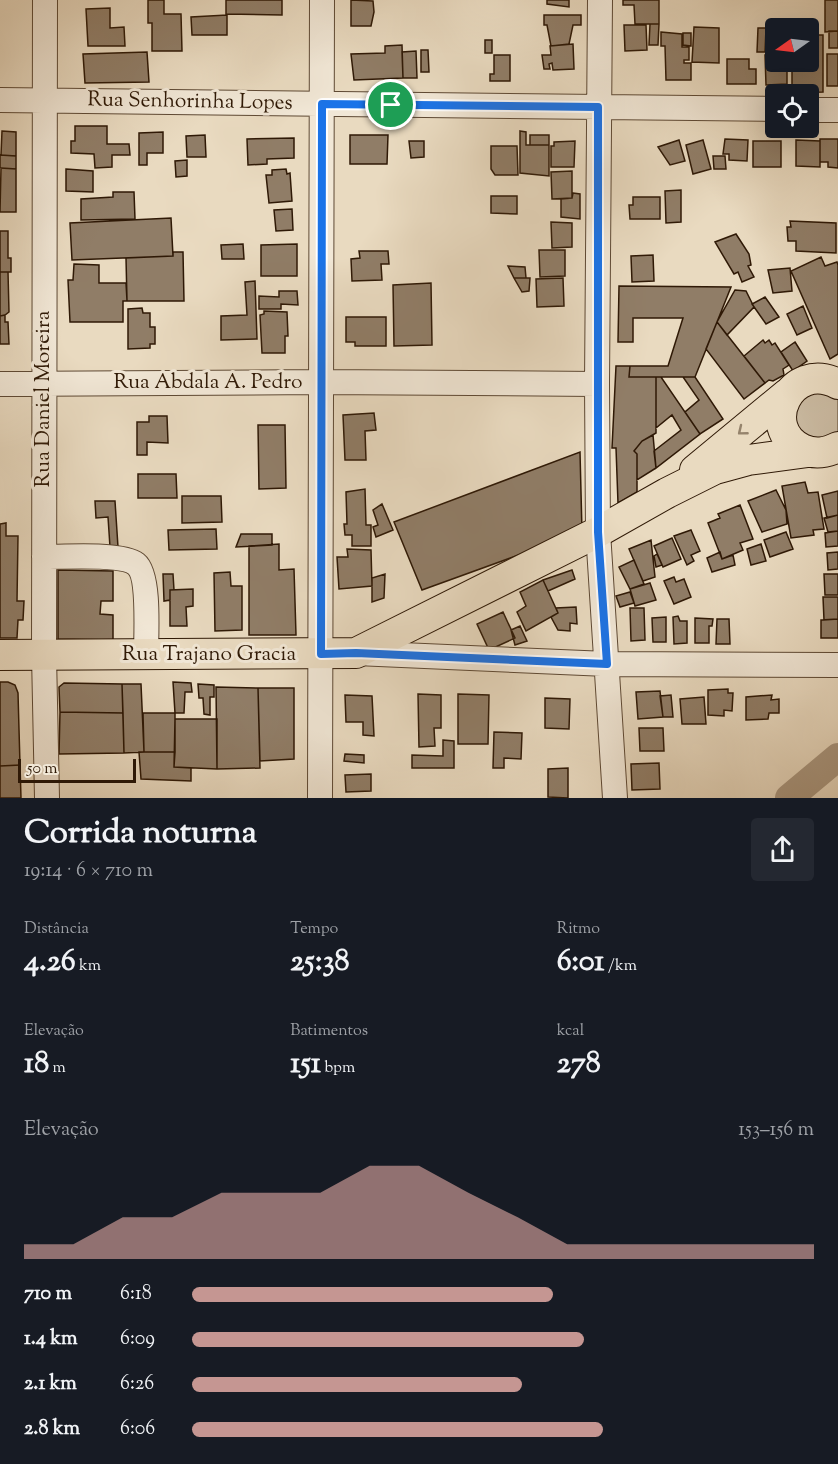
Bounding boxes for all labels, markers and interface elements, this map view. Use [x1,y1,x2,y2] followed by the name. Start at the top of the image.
[765,18,819,72] north arrow
[765,18,819,138] map controls
[365,79,416,130] pin
[765,84,819,138] button: locate
[87,85,293,119] street label: Rua Senhorinha Lopes
[374,88,407,121] icon: arrive
[29,310,59,487] street label: Rua Daniel Moreira
[113,368,303,398] street label: Rua Abdala A. Pedro
[738,424,749,435] one-way arrow
[122,640,296,670] street label: Rua Trajano Gracia
[18,756,136,784] scale bar
[27,758,58,781] text: 50 m
[24,810,257,858] text: Corrida noturna
[751,818,814,881] button: share
[24,857,153,886] text: 19:14 · 6 × 710 m
[24,918,89,941] text: Distância
[290,918,338,941] text: Tempo
[557,918,600,941] text: Ritmo
[24,941,76,984] text: 4.26
[290,941,350,984] text: 25:38
[557,941,605,984] text: 6:01
[76,955,101,978] text: km
[605,955,637,978] text: /km
[24,1020,84,1043] text: Elevação
[290,1020,368,1043] text: Batimentos
[557,1020,584,1043] text: kcal
[24,1043,49,1086] text: 18
[290,1043,321,1086] text: 151
[557,1043,601,1086] text: 278
[49,1057,66,1080] text: m
[321,1057,355,1080] text: bpm
[24,1116,99,1145] text: Elevação
[738,1116,814,1145] text: 153–156 m
[24,1280,72,1309] text: 710 m
[120,1280,152,1309] text: 6:18
[24,1325,78,1354] text: 1.4 km
[120,1325,155,1354] text: 6:09
[24,1370,77,1399] text: 2.1 km
[120,1370,154,1399] text: 6:26
[24,1415,80,1444] text: 2.8 km
[120,1415,155,1444] text: 6:06

